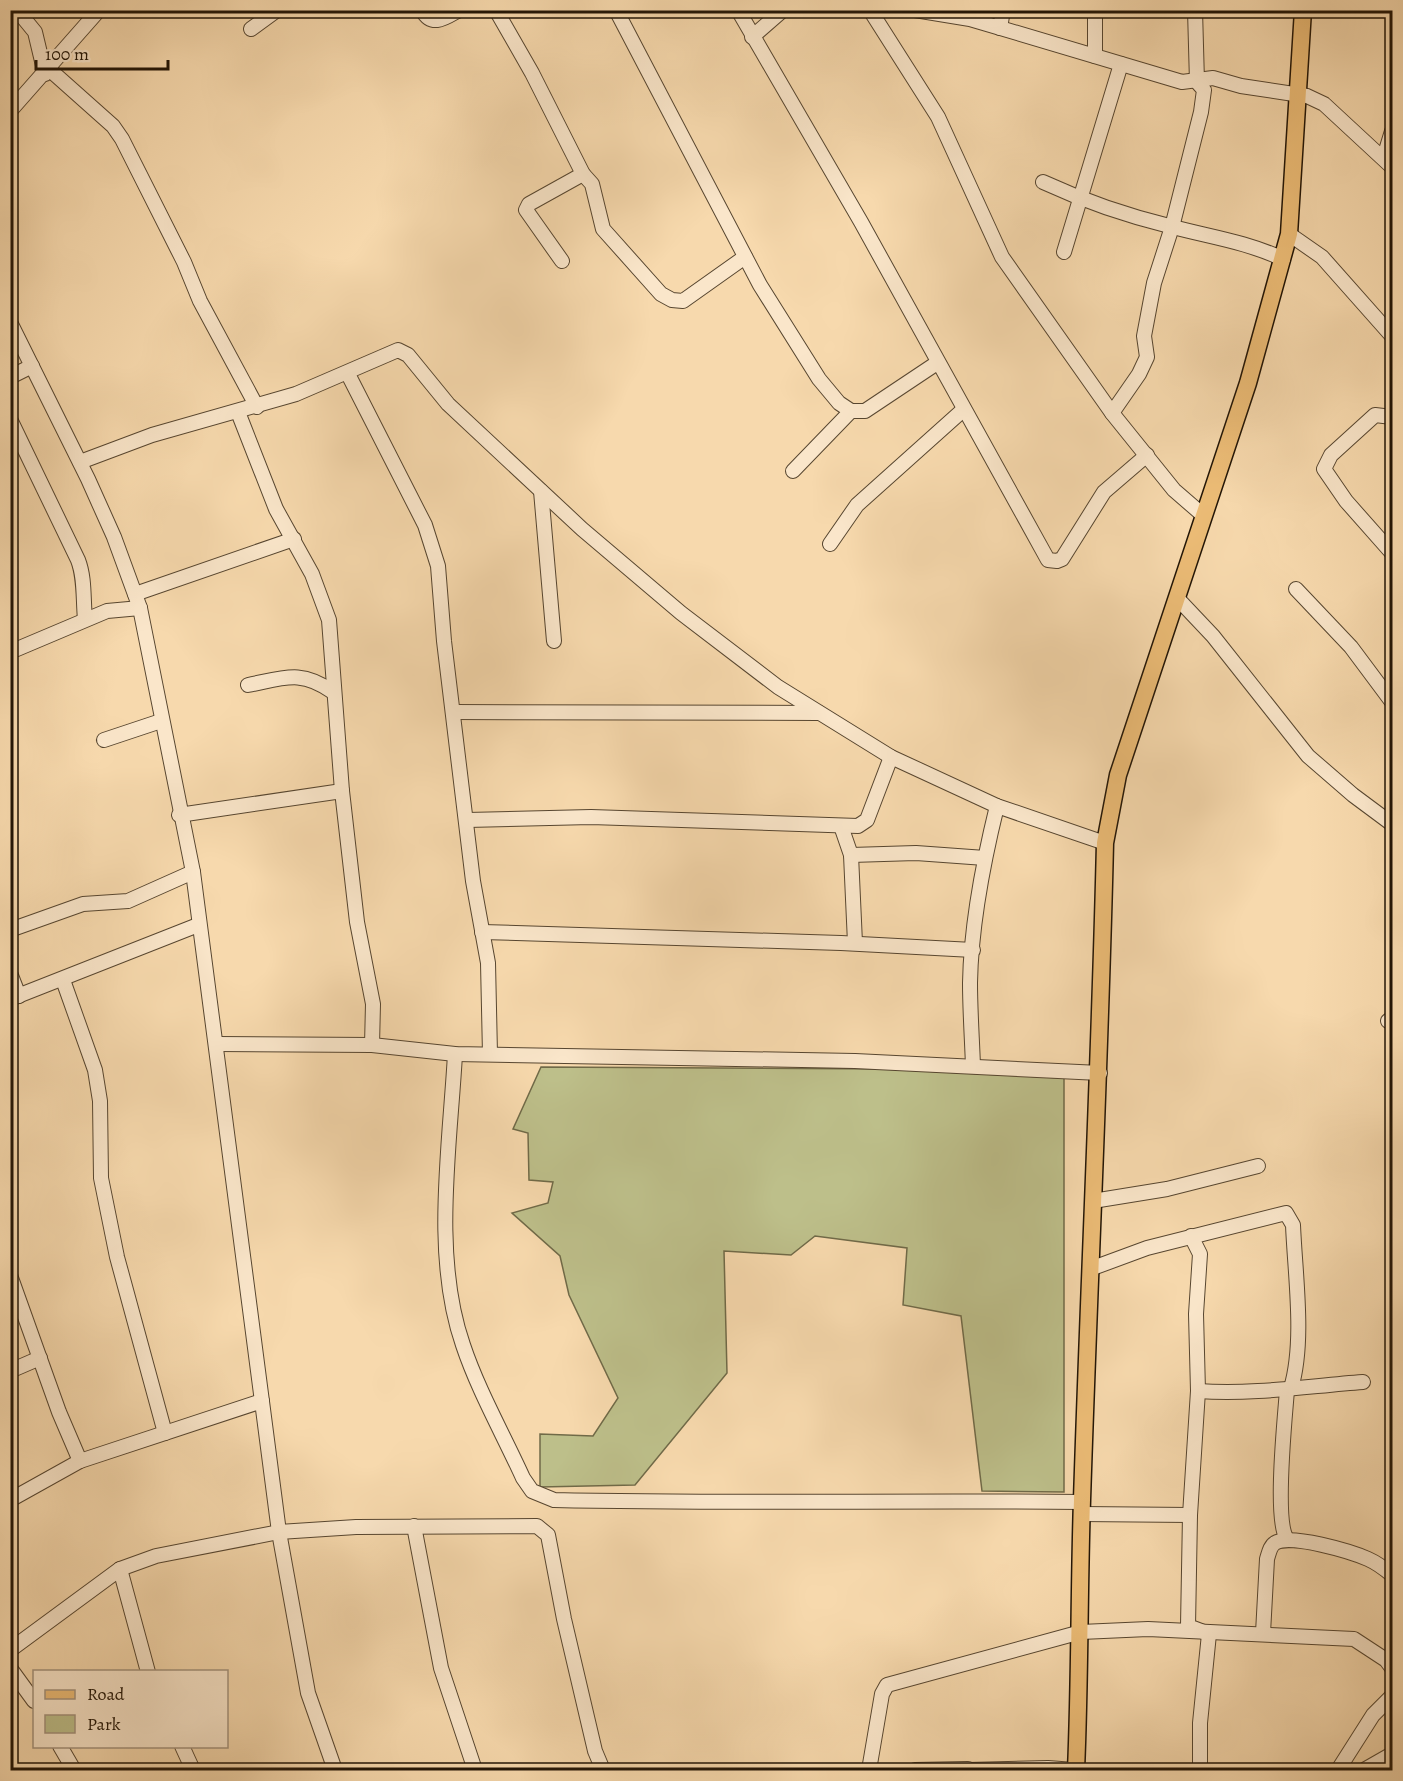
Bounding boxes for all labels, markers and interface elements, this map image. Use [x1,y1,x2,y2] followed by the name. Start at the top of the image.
[36,33,168,71] scale bar
[45,42,89,66] text: 100 m
[33,1670,228,1748] legend
[87,1682,125,1706] text: Road
[87,1712,121,1736] text: Park

